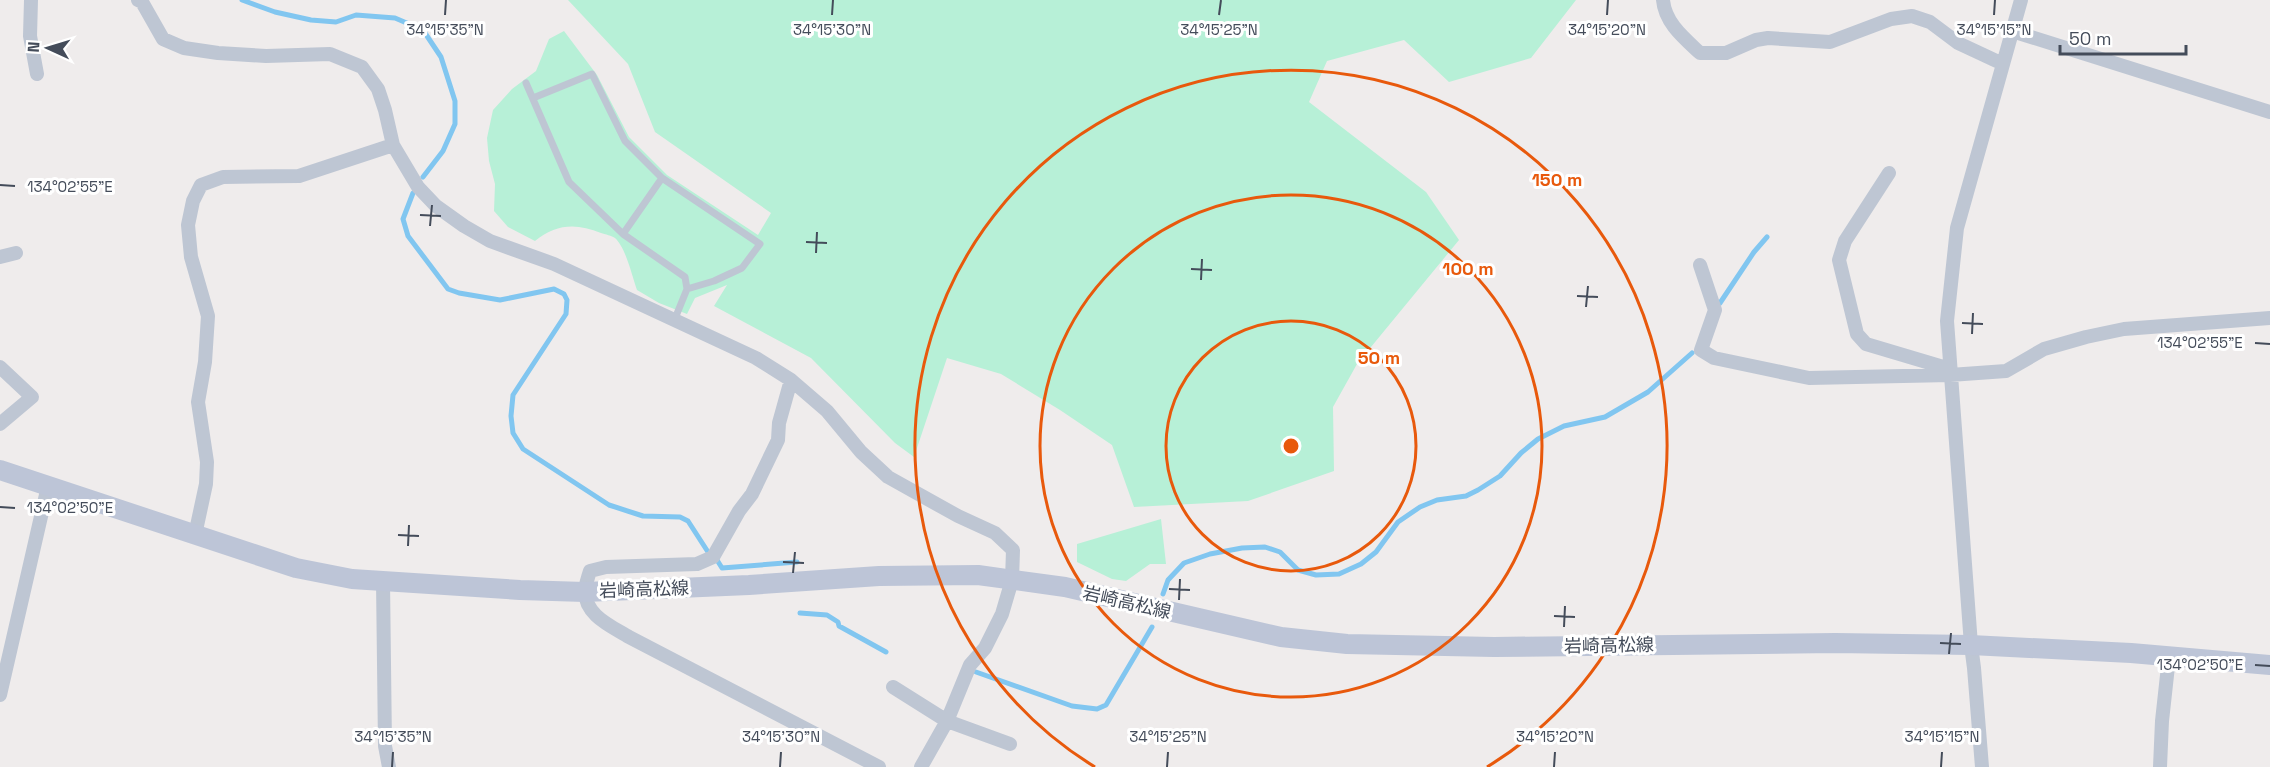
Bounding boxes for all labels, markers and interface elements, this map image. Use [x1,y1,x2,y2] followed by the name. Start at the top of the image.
[18,18,78,78] north arrow
[2060,18,2186,56] scale bar
[406,20,484,39] text: 34°15'35"N
[793,20,871,39] text: 34°15'30"N
[1180,20,1258,39] text: 34°15'25"N
[1568,20,1646,39] text: 34°15'20"N
[1957,20,2031,39] text: 34°15'15"N
[2069,27,2111,50] text: 50 m
[23,41,44,53] text: N
[1532,168,1582,191] text: 150 m
[27,177,113,196] text: 134°02'55"E
[1442,257,1494,280] text: 100 m
[2157,333,2243,352] text: 134°02'55"E
[1358,346,1400,369] text: 50 m
[1281,436,1301,456] centre of rings
[27,498,113,517] text: 134°02'50"E
[599,576,689,602] street label: 岩崎高松線
[1081,581,1173,623] street label: 岩崎高松線
[1564,633,1654,657] street label: 岩崎高松線
[2157,655,2243,674] text: 134°02'50"E
[354,727,432,746] text: 34°15'35"N
[742,727,820,746] text: 34°15'30"N
[1129,727,1207,746] text: 34°15'25"N
[1516,727,1594,746] text: 34°15'20"N
[1905,727,1979,746] text: 34°15'15"N

